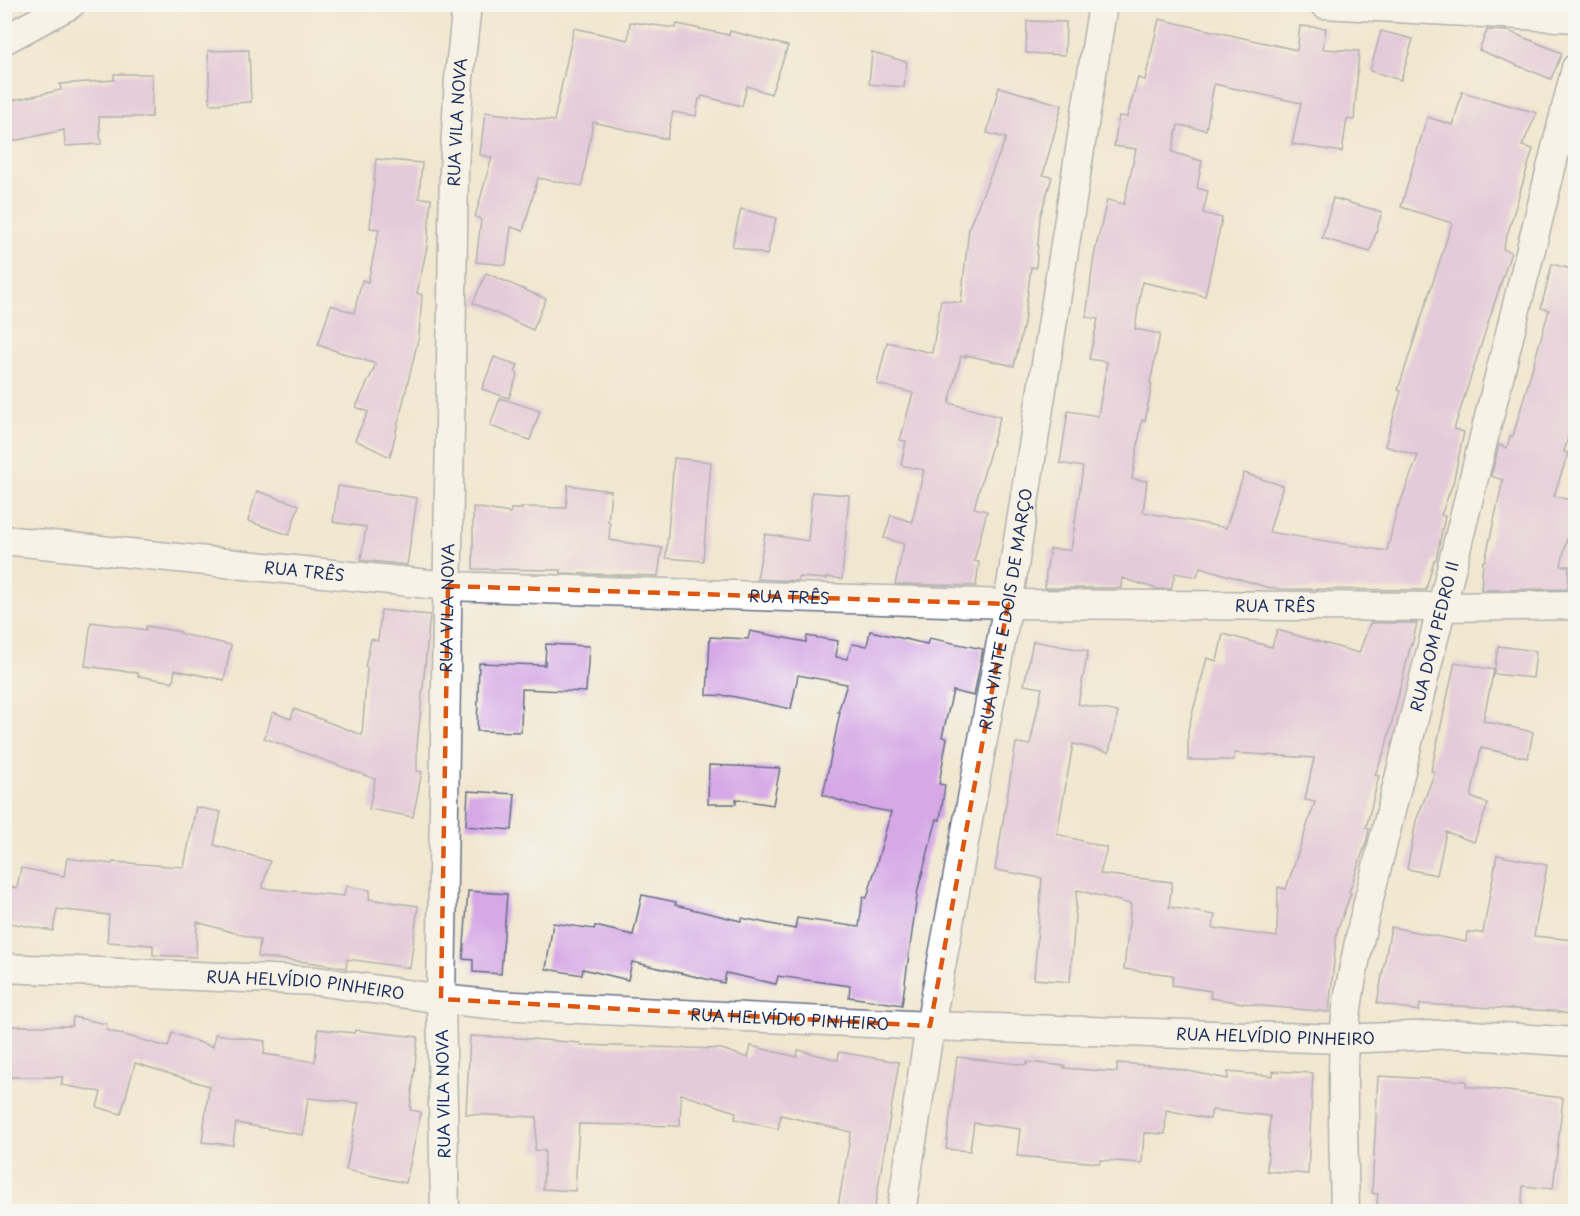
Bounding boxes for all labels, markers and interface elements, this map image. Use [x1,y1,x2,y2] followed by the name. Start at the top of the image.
[441,56,472,187] street label: RUA VILA NOVA
[972,486,1037,732] street label: RUA VINTE E DOIS DE MARÇO
[433,543,459,673] street label: RUA VILA NOVA
[263,554,346,586] street label: RUA TRÊS
[1403,558,1464,714] street label: RUA DOM PEDRO II
[749,583,830,609] street label: RUA TRÊS
[1235,593,1316,617] street label: RUA TRÊS
[206,963,406,1005] street label: RUA HELVÍDIO PINHEIRO
[690,1001,890,1035] street label: RUA HELVÍDIO PINHEIRO
[1176,1021,1375,1050] street label: RUA HELVÍDIO PINHEIRO
[429,1029,455,1159] street label: RUA VILA NOVA

